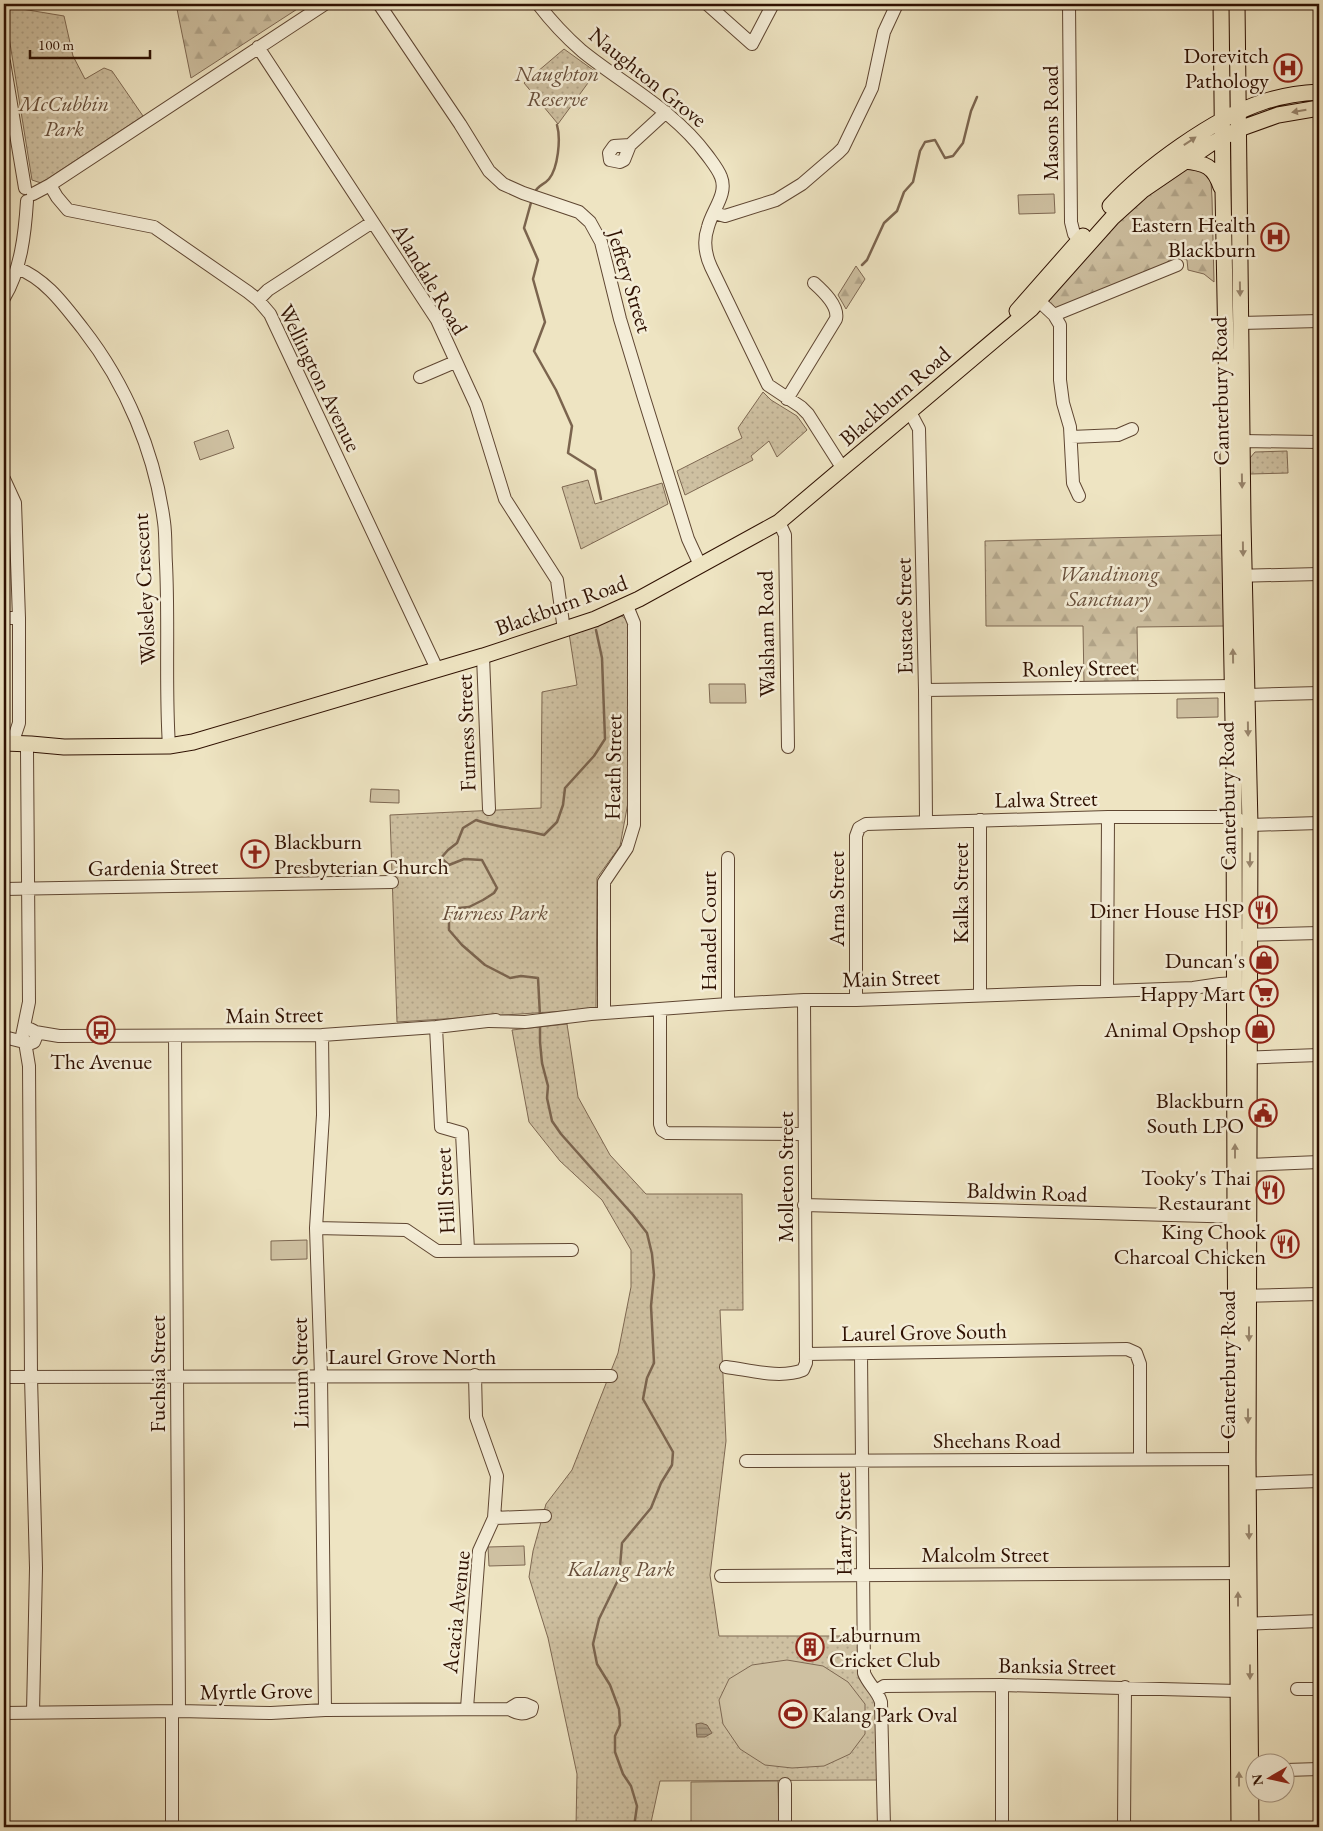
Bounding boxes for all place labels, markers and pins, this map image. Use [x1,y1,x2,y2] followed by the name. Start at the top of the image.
[1183,41,1269,95] place label: Dorevitch Pathology
[1273,53,1303,83] hospital icon: Dorevitch Pathology
[1131,210,1256,264] place label: Eastern Health Blackburn
[1260,222,1290,252] hospital icon: Eastern Health Blackburn
[274,827,449,881] place label: Blackburn Presbyterian Church
[240,839,270,869] church icon: Blackburn Presbyterian Church
[1248,895,1278,925] restaurant icon: Diner House HSP
[1089,896,1244,925] place label: Diner House HSP
[1249,945,1279,975] shop icon: Duncan's
[1165,946,1245,975] place label: Duncan's
[1249,978,1279,1008] supermarket icon: Happy Mart
[1140,979,1245,1008] place label: Happy Mart
[1245,1014,1275,1044] shop icon: Animal Opshop
[86,1015,116,1045] bus stop icon: The Avenue
[1103,1015,1241,1044] place label: Animal Opshop
[50,1047,153,1076] place label: The Avenue
[1147,1086,1244,1140] place label: Blackburn South LPO
[1248,1098,1278,1128] public building icon: Blackburn South LPO
[1141,1163,1251,1217] place label: Tooky's Thai Restaurant
[1255,1175,1285,1205] restaurant icon: Tooky's Thai Restaurant
[1114,1217,1267,1271] place label: King Chook Charcoal Chicken
[1270,1229,1300,1259] restaurant icon: King Chook Charcoal Chicken
[829,1620,940,1674] place label: Laburnum Cricket Club
[795,1632,825,1662] building icon: Laburnum Cricket Club
[778,1699,808,1729] sports icon: Kalang Park Oval
[812,1700,957,1729] place label: Kalang Park Oval

